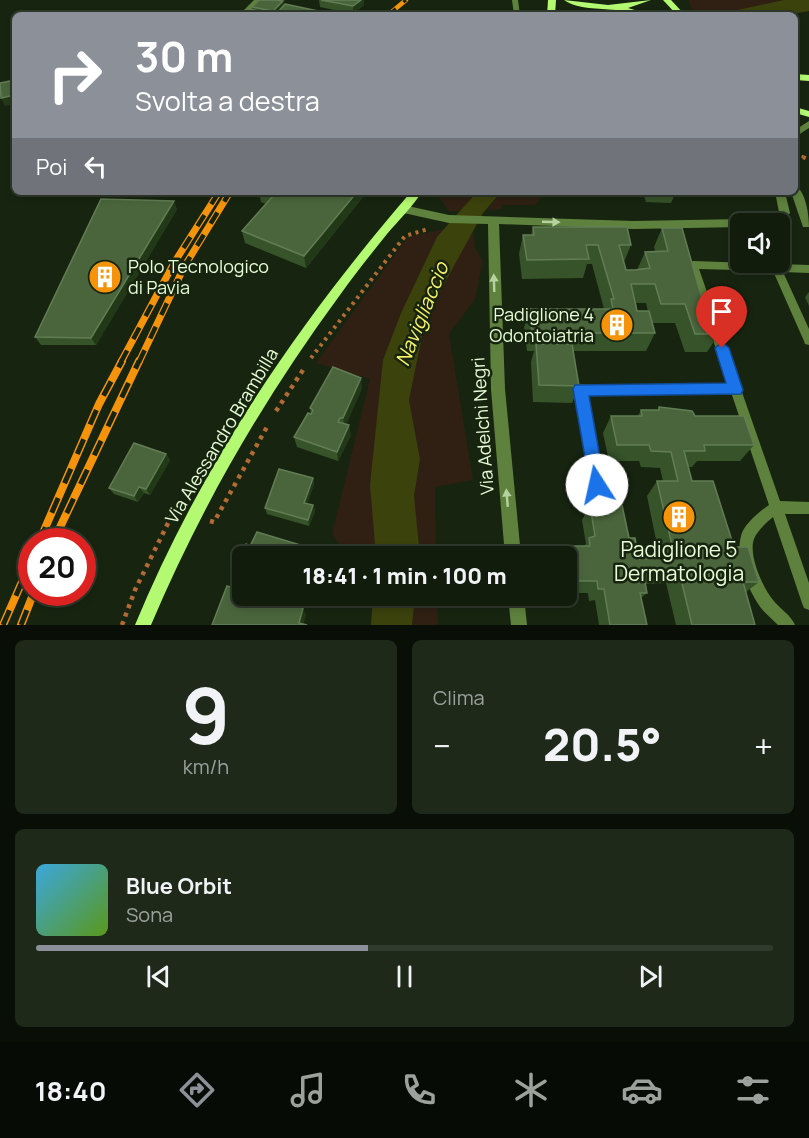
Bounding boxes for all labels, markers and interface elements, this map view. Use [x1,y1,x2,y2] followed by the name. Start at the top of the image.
[135,27,233,85] text: 30 m
[36,36,114,114] icon: right
[135,82,320,119] text: Svolta a destra
[79,150,112,183] icon: left
[36,152,67,182] text: Poi
[730,213,790,273] map controls
[730,213,790,273] button: sound
[542,217,561,227] one-way arrow
[128,254,269,299] place label: Polo Tecnologico di Pavia
[388,257,455,370] water label: Navigliaccio
[87,259,123,295] building icon: Polo Tecnologico di Pavia
[490,273,499,292] one-way arrow
[696,286,747,348] pin
[705,295,738,328] icon: arrive
[489,302,594,347] place label: Padiglione 4 Odontoiatria
[599,307,635,343] building icon: Padiglione 4 Odontoiatria
[159,343,283,528] street label: Via Alessandro Brambilla
[465,357,499,496] street label: Via Adelchi Negri
[565,453,629,517] position arrow
[503,489,512,508] one-way arrow
[661,499,697,535] building icon: Padiglione 5 Dermatologia
[18,528,96,606] speed limit sign: 20
[614,535,744,587] place label: Padiglione 5 Dermatologia
[302,561,507,591] text: 18:41 · 1 min · 100 m
[182,661,230,767] text: 9
[433,684,485,711] text: Clima
[543,713,662,775] text: 20.5°
[433,723,451,768] text: −
[754,723,773,768] text: +
[183,753,229,780] text: km/h
[126,871,232,901] text: Blue Orbit
[126,901,173,928] text: Sona
[142,960,175,993] icon: previous
[388,960,421,993] icon: pause
[634,960,667,993] icon: next
[176,1069,218,1111] icon: directions
[287,1069,329,1111] icon: music
[398,1069,440,1111] icon: phone
[510,1069,552,1111] icon: climate
[621,1069,663,1111] icon: car
[732,1069,774,1111] icon: filters
[35,1072,106,1109] text: 18:40

